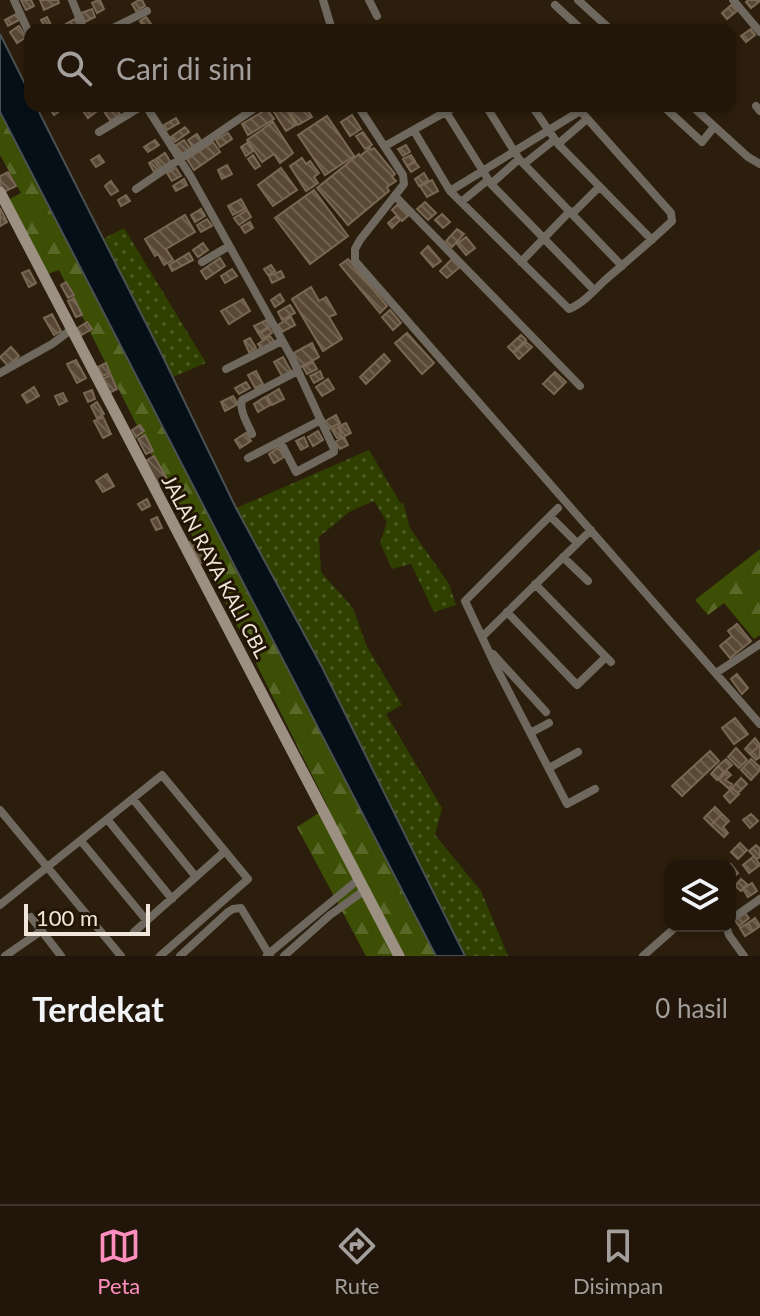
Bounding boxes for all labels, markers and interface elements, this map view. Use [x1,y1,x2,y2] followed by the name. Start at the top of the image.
[24,24,736,112] search box
[52,46,96,90] icon: search
[116,50,253,86] text: Cari di sini
[157,470,275,662] street label: JALAN RAYA KALI CBL
[664,860,736,932] map controls
[664,860,736,932] button: layers
[24,900,150,936] scale bar
[36,904,98,931] text: 100 m
[32,988,164,1029] text: Terdekat
[655,992,728,1024] text: 0 hasil
[97,1224,141,1299] tab: Peta
[334,1224,379,1299] tab: Rute
[573,1224,663,1299] tab: Disimpan

